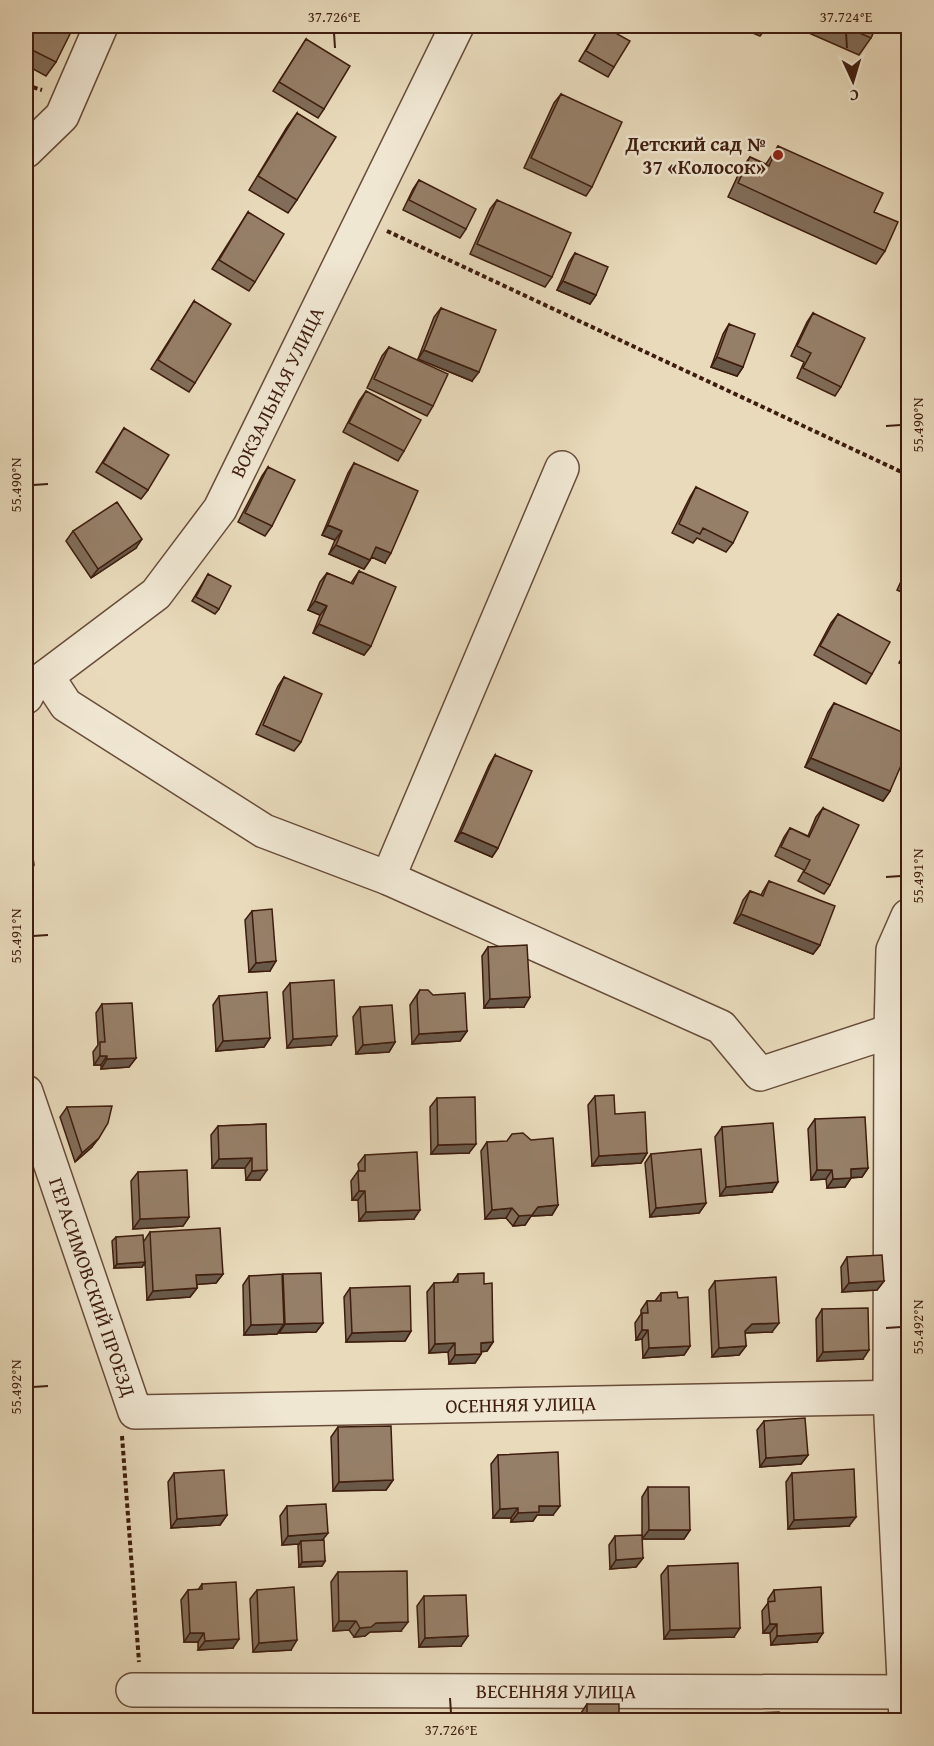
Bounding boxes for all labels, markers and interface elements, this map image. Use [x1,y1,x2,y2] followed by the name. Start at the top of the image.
[308,6,361,27] text: 37.726°E
[820,6,873,27] text: 37.724°E
[823,51,883,111] north arrow
[849,84,859,108] text: С
[625,129,766,181] place label: Детский сад № 37 «Колосок»
[771,148,785,162] marker: Детский сад № 37 «Колосок»
[223,301,331,482] street label: ВОКЗАЛЬНАЯ УЛИЦА
[907,397,928,452] text: 55.490°N
[5,457,26,512] text: 55.490°N
[907,848,928,903] text: 55.491°N
[5,908,26,963] text: 55.491°N
[42,1173,144,1401] street label: ГЕРАСИМОВСКИЙ ПРОЕЗД
[907,1299,928,1354] text: 55.492°N
[5,1359,26,1414] text: 55.492°N
[445,1388,597,1420] street label: ОСЕННЯЯ УЛИЦА
[476,1676,636,1705] street label: ВЕСЕННЯЯ УЛИЦА
[425,1719,478,1740] text: 37.726°E

